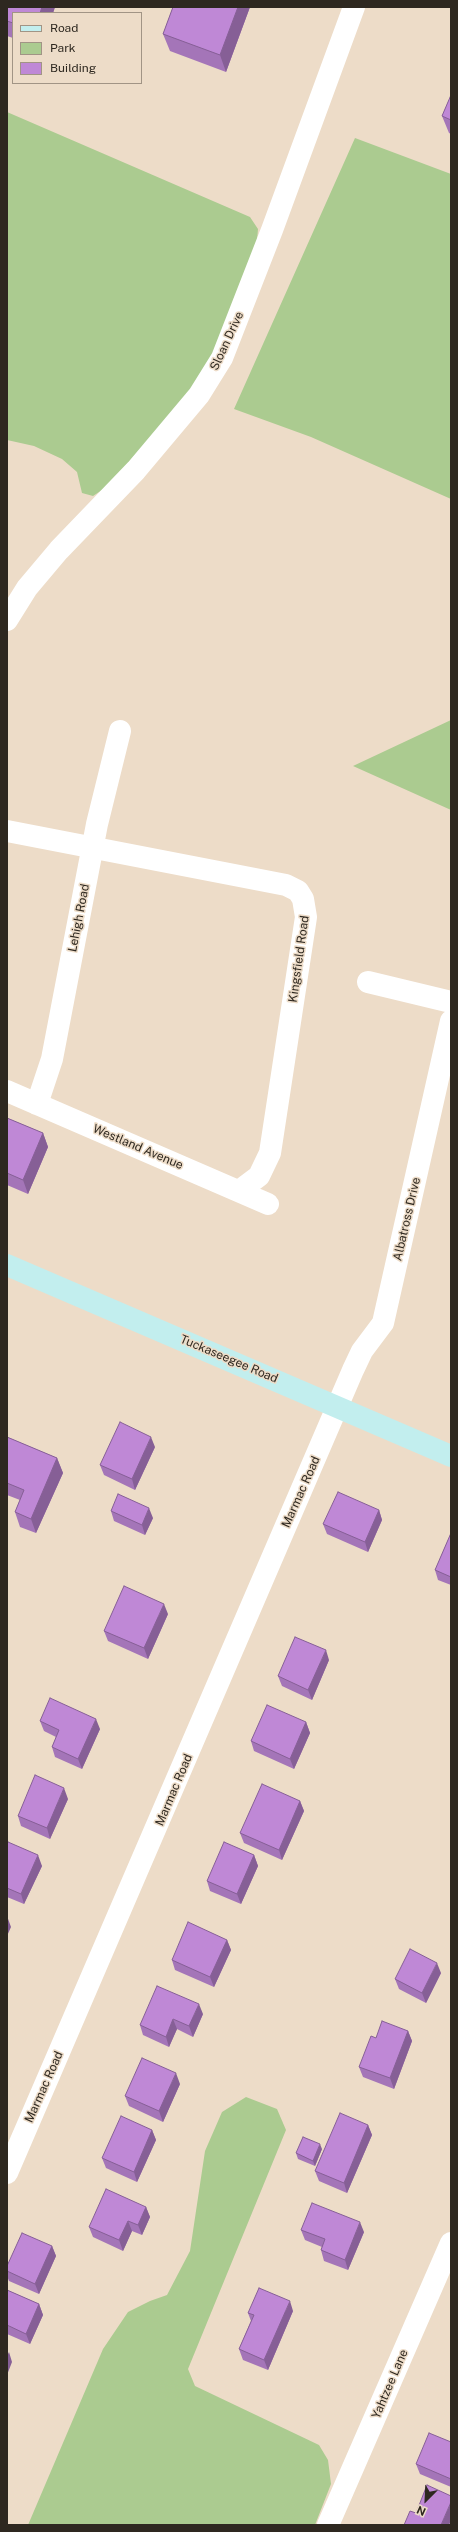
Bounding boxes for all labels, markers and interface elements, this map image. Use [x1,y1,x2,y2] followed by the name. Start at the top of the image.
[12,12,142,84] legend
[50,21,78,35] text: Road
[50,41,76,55] text: Park
[50,61,96,75] text: Building
[207,309,247,373] street label: Sloan Drive
[65,883,93,953] street label: Lehigh Road
[286,915,312,1003] street label: Kingsfield Road
[91,1121,185,1173] street label: Westland Avenue
[390,1176,424,1262] street label: Albatross Drive
[178,1332,280,1386] street label: Tuckaseegee Road
[279,1454,323,1530] street label: Marmac Road
[152,1752,196,1828] street label: Marmac Road
[22,2049,66,2125] street label: Marmac Road
[369,2347,411,2421] street label: Yahtzee Lane
[406,2480,446,2520] north arrow
[415,2504,427,2518] text: N

